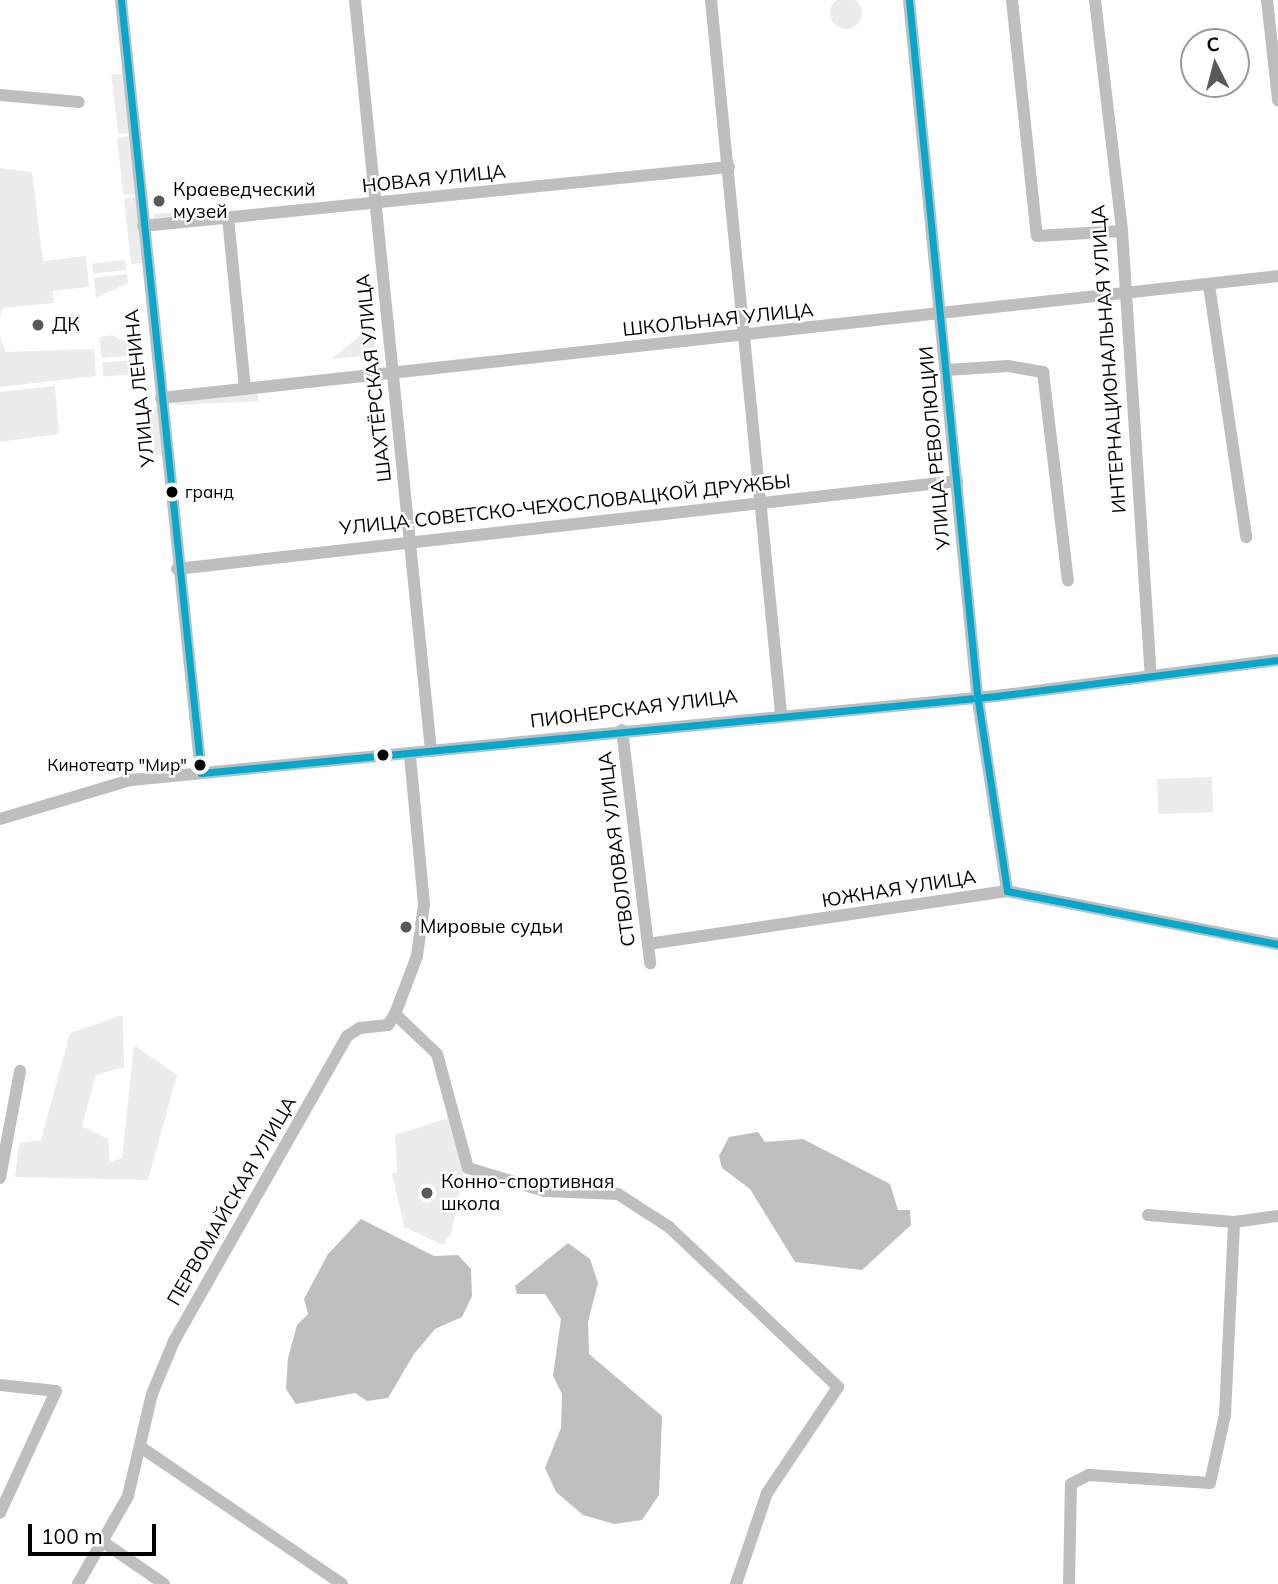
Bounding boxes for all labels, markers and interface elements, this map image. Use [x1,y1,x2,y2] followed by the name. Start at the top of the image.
[1180,28,1250,98] north arrow
[1205,31,1221,57] text: С
[361,160,507,198] street label: НОВАЯ УЛИЦА
[173,179,316,223] place label: Краеведческий музей
[151,193,167,209] marker: Краеведческий музей
[1087,204,1131,514] street label: ИНТЕРНАЦИОНАЛЬНАЯ УЛИЦА
[352,273,396,483] street label: ШАХТЁРСКАЯ УЛИЦА
[621,299,815,341] street label: ШКОЛЬНАЯ УЛИЦА
[120,308,160,468] street label: УЛИЦА ЛЕНИНА
[52,314,80,336] place label: ДК
[30,317,46,333] marker: ДК
[915,345,955,551] street label: УЛИЦА РЕВОЛЮЦИИ
[338,470,792,540] street label: УЛИЦА СОВЕТСКО-ЧЕХОСЛОВАЦКОЙ ДРУЖБЫ
[185,482,234,502] place label: гранд
[165,485,179,499] marker: гранд
[529,685,739,733] street label: ПИОНЕРСКАЯ УЛИЦА
[376,748,390,762] unlabelled marker
[594,750,640,948] street label: СТВОЛОВАЯ УЛИЦА
[47,755,187,775] place label: Кинотеатр "Мир"
[193,758,207,772] marker: Кинотеатр "Мир"
[820,866,978,912] street label: ЮЖНАЯ УЛИЦА
[420,916,563,938] place label: Мировые судьи
[398,919,414,935] marker: Мировые судьи
[163,1092,301,1310] street label: ПЕРВОМАЙСКАЯ УЛИЦА
[441,1171,614,1215] place label: Конно-спортивная школа
[419,1185,435,1201] marker: Конно-спортивная школа
[32,1510,159,1554] scale bar
[41,1523,103,1549] text: 100 m

